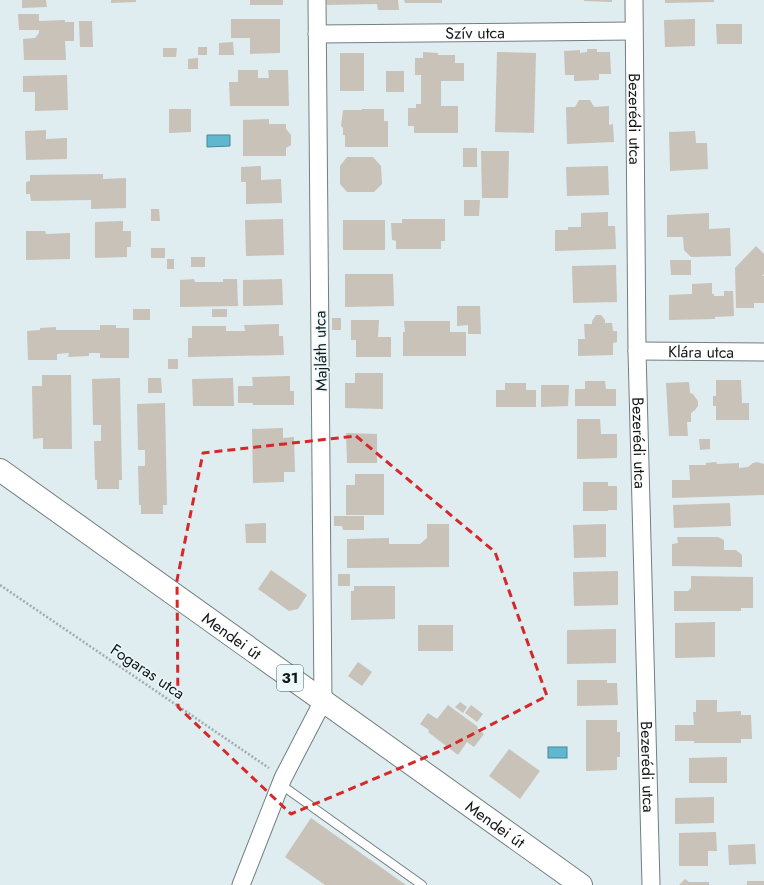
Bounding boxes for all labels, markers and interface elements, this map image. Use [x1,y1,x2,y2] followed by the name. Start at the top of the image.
[445,21,505,45] street label: Szív utca
[623,73,646,165] street label: Bezerédi utca
[308,310,333,392] street label: Majláth utca
[668,340,734,364] street label: Klára utca
[626,397,652,489] street label: Bezerédi utca
[197,607,266,665] street label: Mendei út
[106,638,189,705] street label: Fogaras utca
[277,665,303,691] road number: 31
[635,721,660,813] street label: Bezerédi utca
[461,795,530,854] street label: Mendei út

